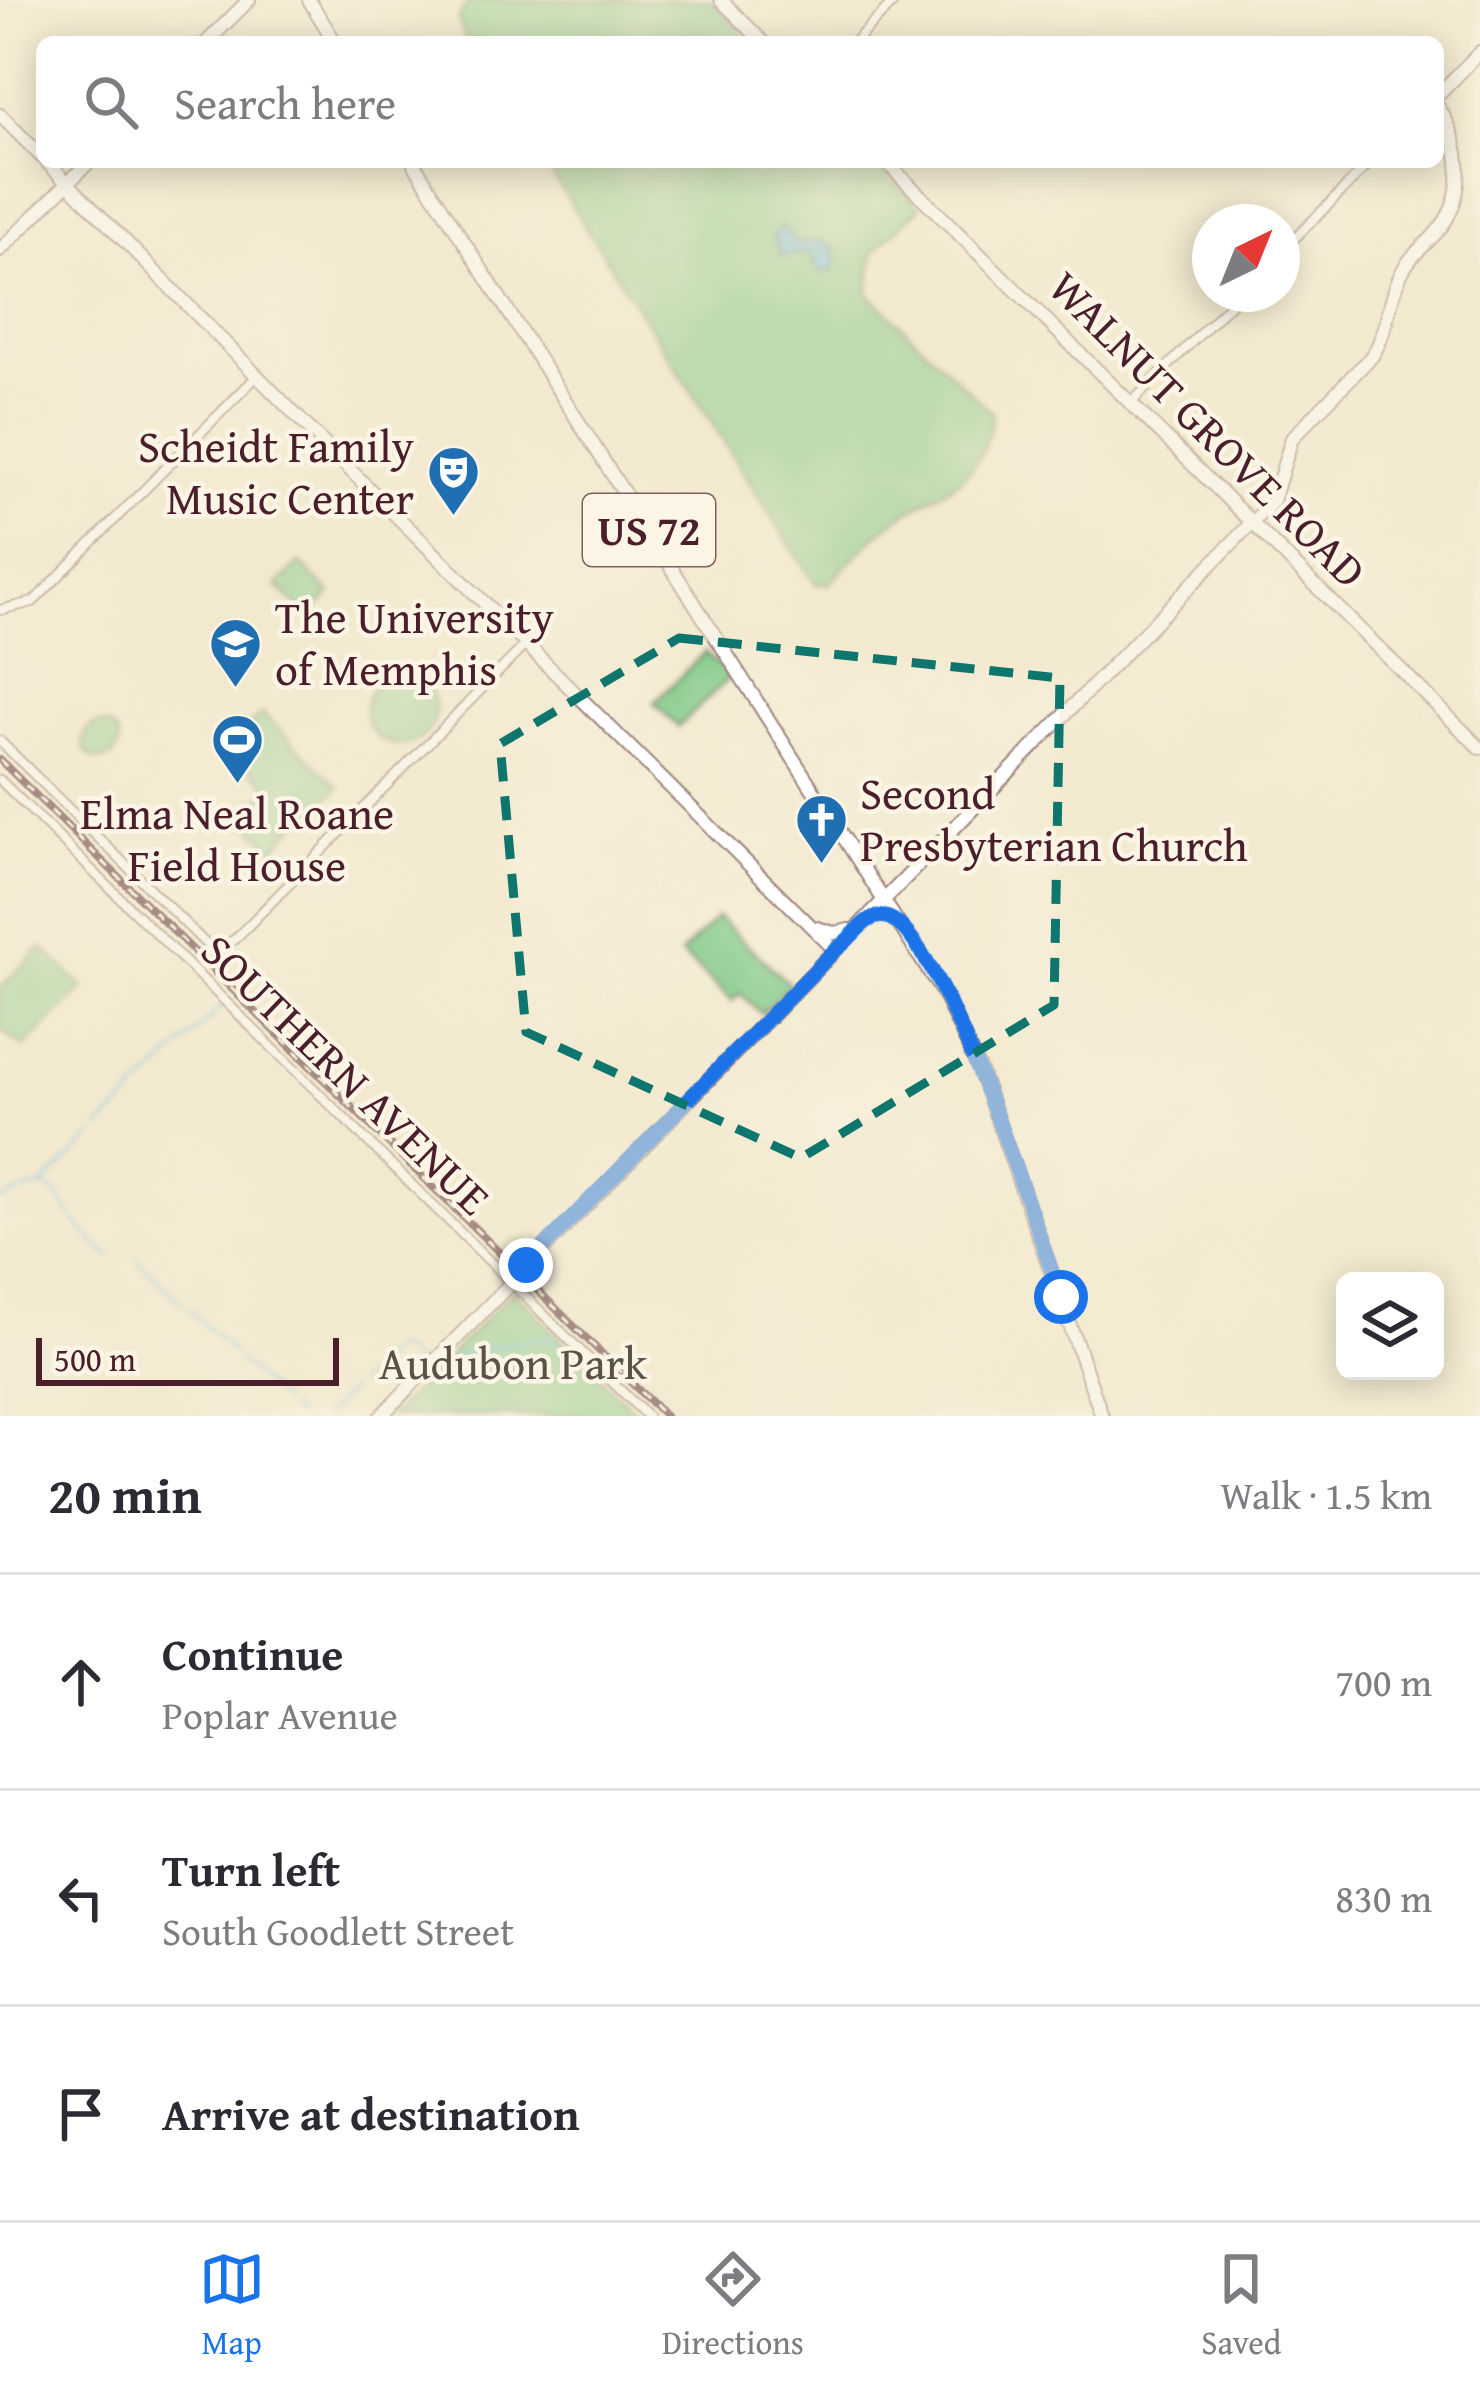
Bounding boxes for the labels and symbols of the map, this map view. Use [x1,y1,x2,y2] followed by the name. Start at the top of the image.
[1192,204,1300,312] north arrow
[1035,255,1382,602] street label: WALNUT GROVE ROAD
[138,413,415,530] place label: Scheidt Family Music Center
[425,444,481,518] theatre icon: Scheidt Family Music Center
[583,494,715,566] road number: US 72
[275,584,554,701] place label: The University of Memphis
[208,615,264,689] school or university icon: The University of Memphis
[209,711,265,785] sports icon: Elma Neal Roane Field House
[860,760,1248,877] place label: Second Presbyterian Church
[80,780,394,897] place label: Elma Neal Roane Field House
[793,791,849,865] church icon: Second Presbyterian Church
[187,918,506,1229] street label: SOUTHERN AVENUE
[499,1238,553,1292] route end
[1034,1270,1088,1324] route start
[379,1330,647,1395] park label: Audubon Park
[36,1332,339,1385] scale bar

